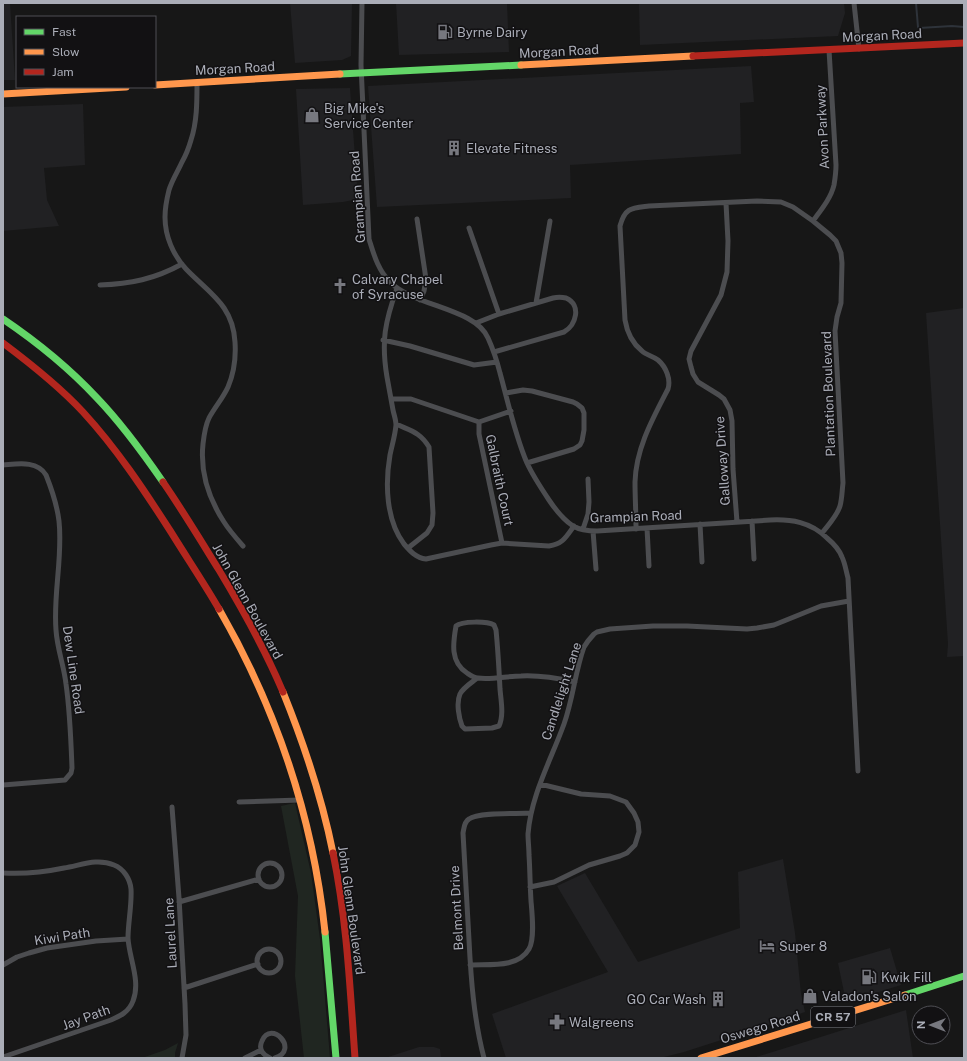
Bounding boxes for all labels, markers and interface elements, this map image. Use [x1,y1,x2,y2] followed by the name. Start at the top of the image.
[16,16,156,88] legend
[436,23,454,41] fuel station icon: Byrne Dairy
[52,25,77,39] text: Fast
[457,25,527,40] place label: Byrne Dairy
[842,26,922,45] street label: Morgan Road
[519,42,599,61] street label: Morgan Road
[52,45,80,59] text: Slow
[195,59,275,78] street label: Morgan Road
[52,65,74,79] text: Jam
[813,84,832,170] street label: Avon Parkway
[324,101,413,131] place label: Big Mike's Service Center
[303,106,321,124] shop icon: Big Mike's Service Center
[445,139,463,157] building icon: Elevate Fitness
[466,141,557,156] place label: Elevate Fitness
[347,150,368,244] street label: Grampian Road
[352,272,443,302] place label: Calvary Chapel of Syracuse
[331,277,349,295] church icon: Calvary Chapel of Syracuse
[819,331,838,457] street label: Plantation Boulevard
[712,416,733,506] street label: Galloway Drive
[482,433,517,527] street label: Galbraith Court
[590,507,682,526] street label: Grampian Road
[209,541,286,662] street label: John Glenn Boulevard
[60,625,87,715] street label: Dew Line Road
[539,640,584,742] street label: Candlelight Lane
[335,845,368,976] street label: John Glenn Boulevard
[447,865,466,951] street label: Belmont Drive
[161,897,180,969] street label: Laurel Lane
[33,925,91,948] street label: Kiwi Path
[758,937,776,955] hotel icon: Super 8
[779,939,827,954] place label: Super 8
[860,968,878,986] fuel station icon: Kwik Fill
[881,970,932,985] place label: Kwik Fill
[801,987,819,1005] shop icon: Valadon's Salon
[822,989,917,1004] place label: Valadon's Salon
[709,990,727,1008] building icon: GO Car Wash
[627,992,706,1007] place label: GO Car Wash
[60,1002,112,1033] street label: Jay Path
[911,1005,951,1045] north arrow
[811,1007,855,1027] road number: CR 57
[719,1008,802,1047] street label: Oswego Road
[548,1013,566,1031] pharmacy icon: Walgreens
[569,1015,634,1030] place label: Walgreens
[915,1021,927,1029] text: N

